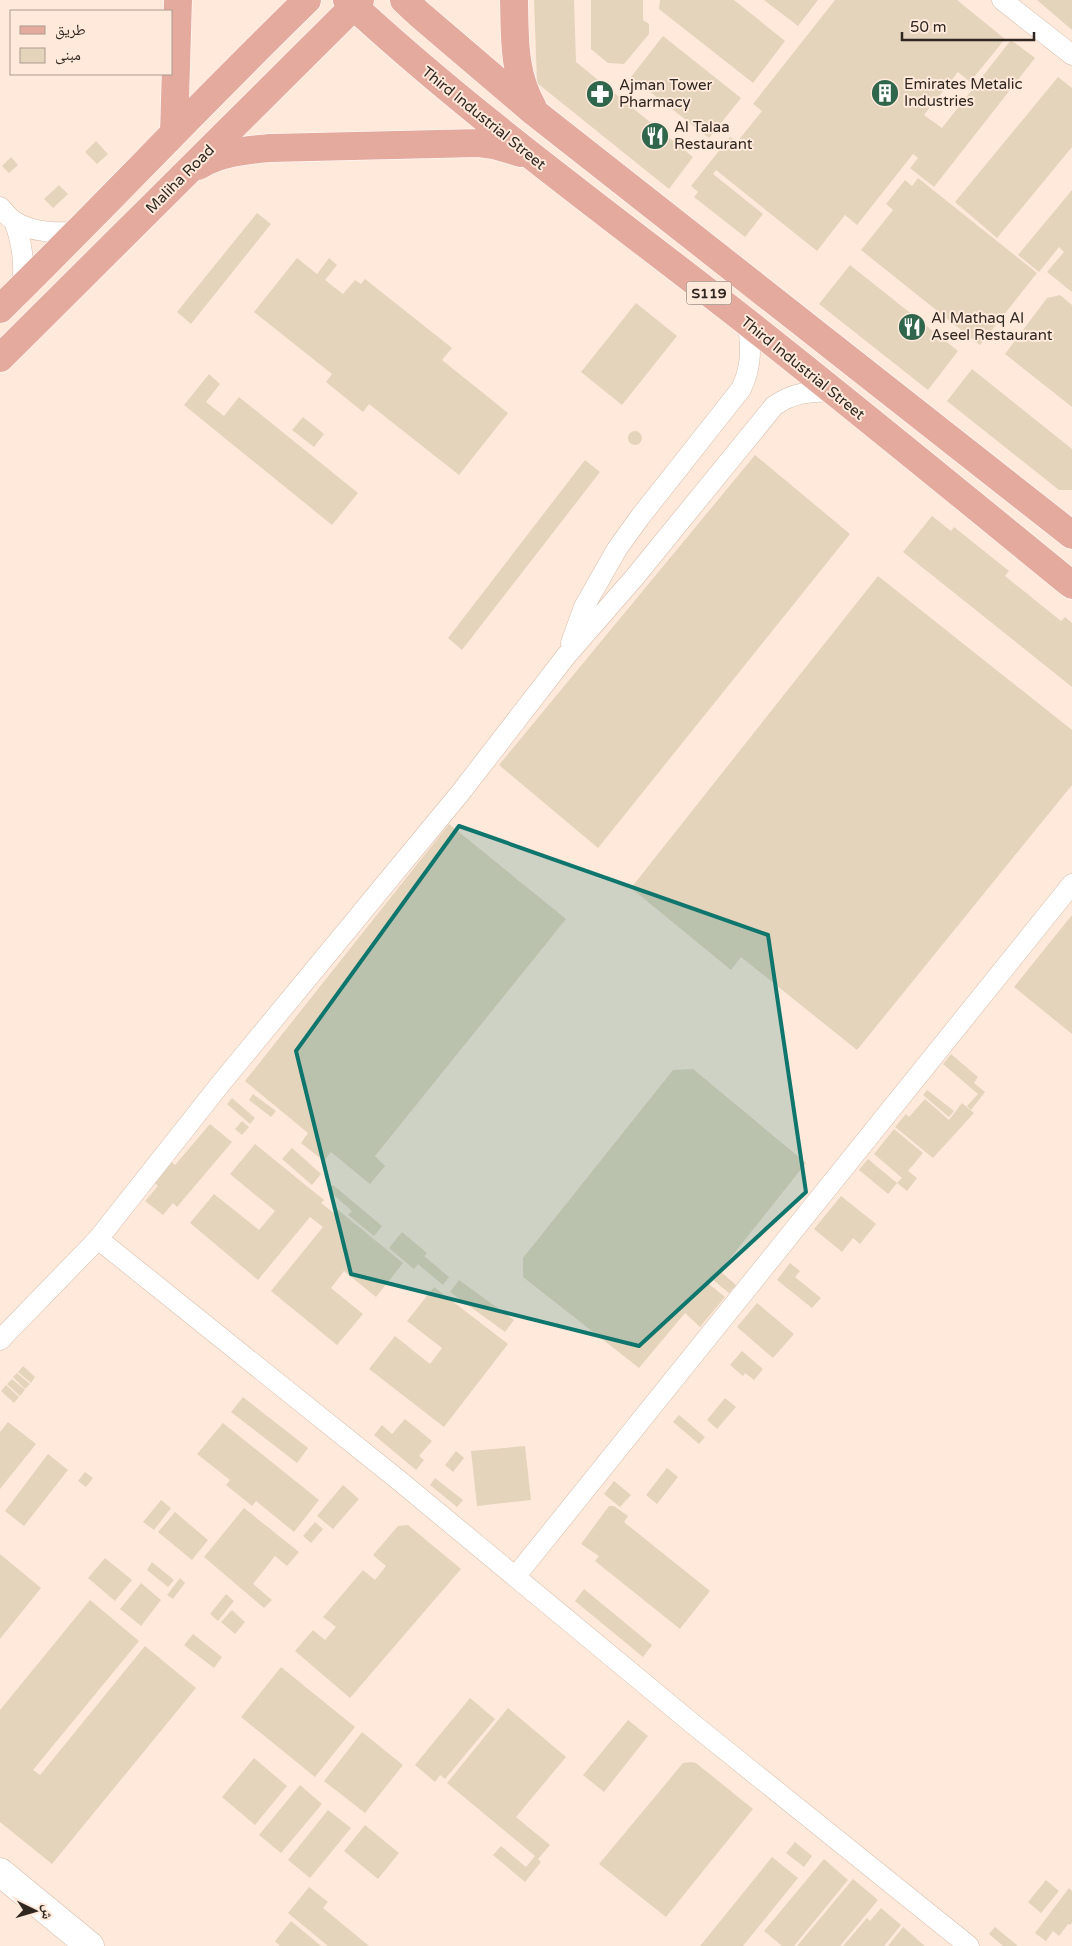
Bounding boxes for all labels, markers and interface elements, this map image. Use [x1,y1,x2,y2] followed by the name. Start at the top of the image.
[10,10,172,75] legend
[902,10,1034,42] scale bar
[910,18,947,36] text: 50 m
[55,21,86,40] text: طريق
[55,46,81,65] text: مبنى
[419,63,550,174] street label: Third Industrial Street
[904,75,1023,110] place label: Emirates Metalic Industries
[619,76,713,111] place label: Ajman Tower Pharmacy
[870,78,900,108] building icon: Emirates Metalic Industries
[585,79,615,109] pharmacy icon: Ajman Tower Pharmacy
[674,118,753,153] place label: Al Talaa Restaurant
[640,121,670,151] restaurant icon: Al Talaa Restaurant
[142,141,218,217] street label: Maliha Road
[686,282,732,304] road number: S119
[931,309,1053,344] place label: Al Mathaq Al Aseel Restaurant
[897,312,927,342] restaurant icon: Al Mathaq Al Aseel Restaurant
[738,313,869,424] street label: Third Industrial Street
[10,1886,60,1936] north arrow
[38,1904,57,1920] text: ش

